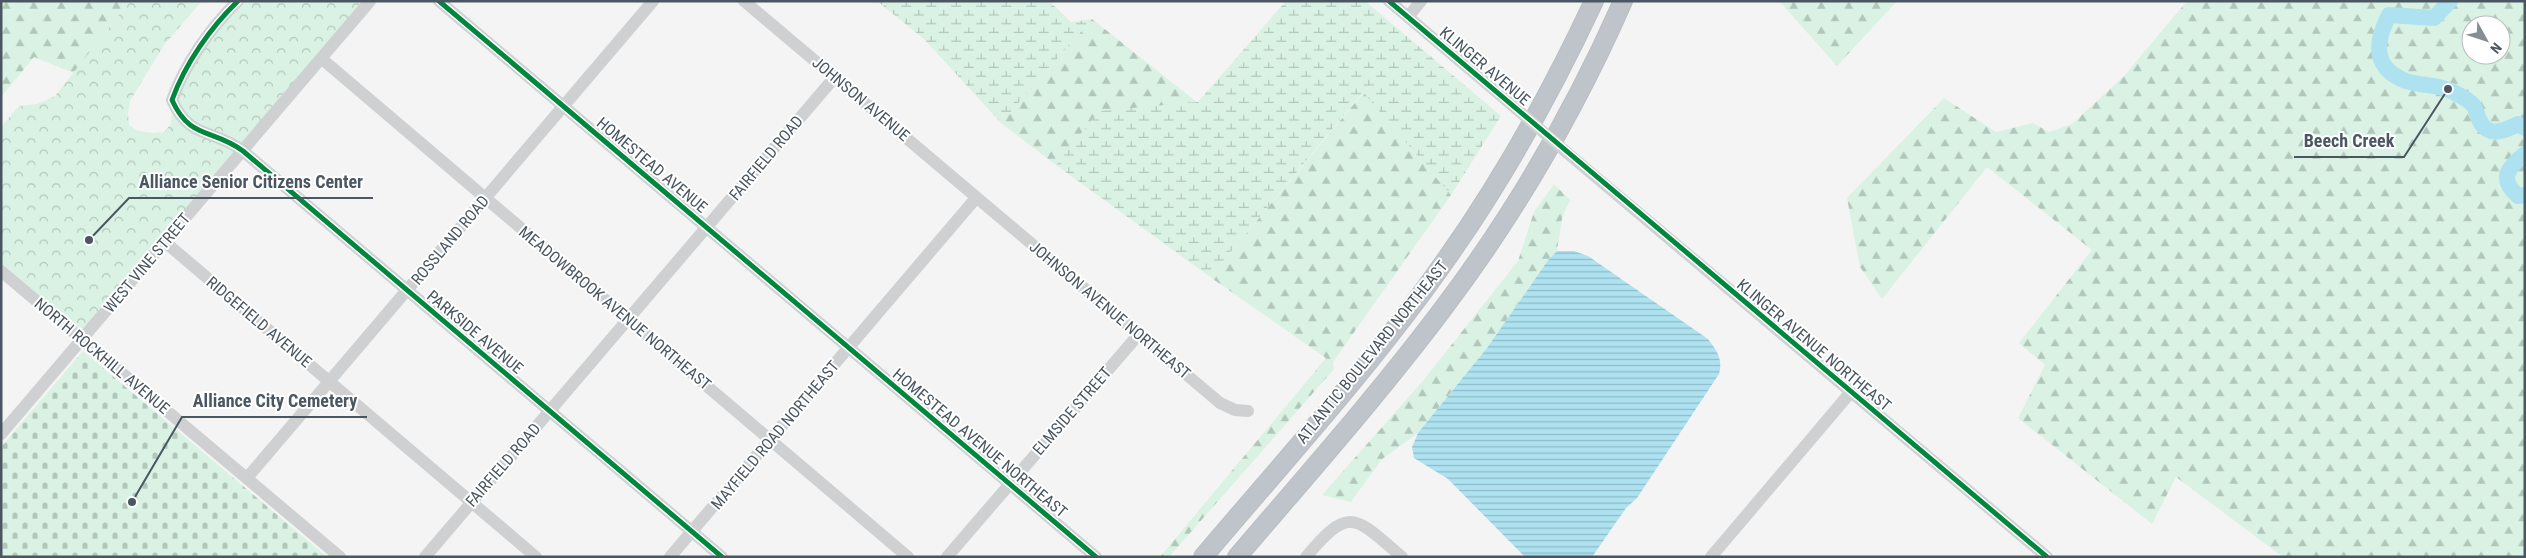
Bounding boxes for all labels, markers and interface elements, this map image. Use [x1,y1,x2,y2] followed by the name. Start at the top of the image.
[2461,15,2511,65] north arrow
[1436,23,1534,109] street label: KLINGER AVENUE
[2487,40,2505,57] text: N
[809,53,913,145] street label: JOHNSON AVENUE
[725,112,807,204] street label: FAIRFIELD ROAD
[593,113,711,217] street label: HOMESTEAD AVENUE
[2294,124,2404,157] callout: Beech Creek
[2304,130,2395,151] text: Beech Creek
[129,165,373,198] callout: Alliance Senior Citizens Center
[139,171,363,192] text: Alliance Senior Citizens Center
[407,191,493,289] street label: ROSSLAND ROAD
[100,209,194,317] street label: WEST VINE STREET
[515,222,715,394] street label: MEADOWBROOK AVENUE NORTHEAST
[1026,237,1194,383] street label: JOHNSON AVENUE NORTHEAST
[1292,257,1452,447] street label: ATLANTIC BOULEVARD NORTHEAST
[203,272,315,372] street label: RIDGEFIELD AVENUE
[1733,275,1895,415] street label: KLINGER AVENUE NORTHEAST
[423,286,527,378] street label: PARKSIDE AVENUE
[31,294,173,418] street label: NORTH ROCKHILL AVENUE
[707,357,843,513] street label: MAYFIELD ROAD NORTHEAST
[1029,363,1115,459] street label: ELMSIDE STREET
[889,364,1071,522] street label: HOMESTEAD AVENUE NORTHEAST
[182,384,367,417] callout: Alliance City Cemetery
[193,390,357,411] text: Alliance City Cemetery
[462,419,544,511] street label: FAIRFIELD ROAD

